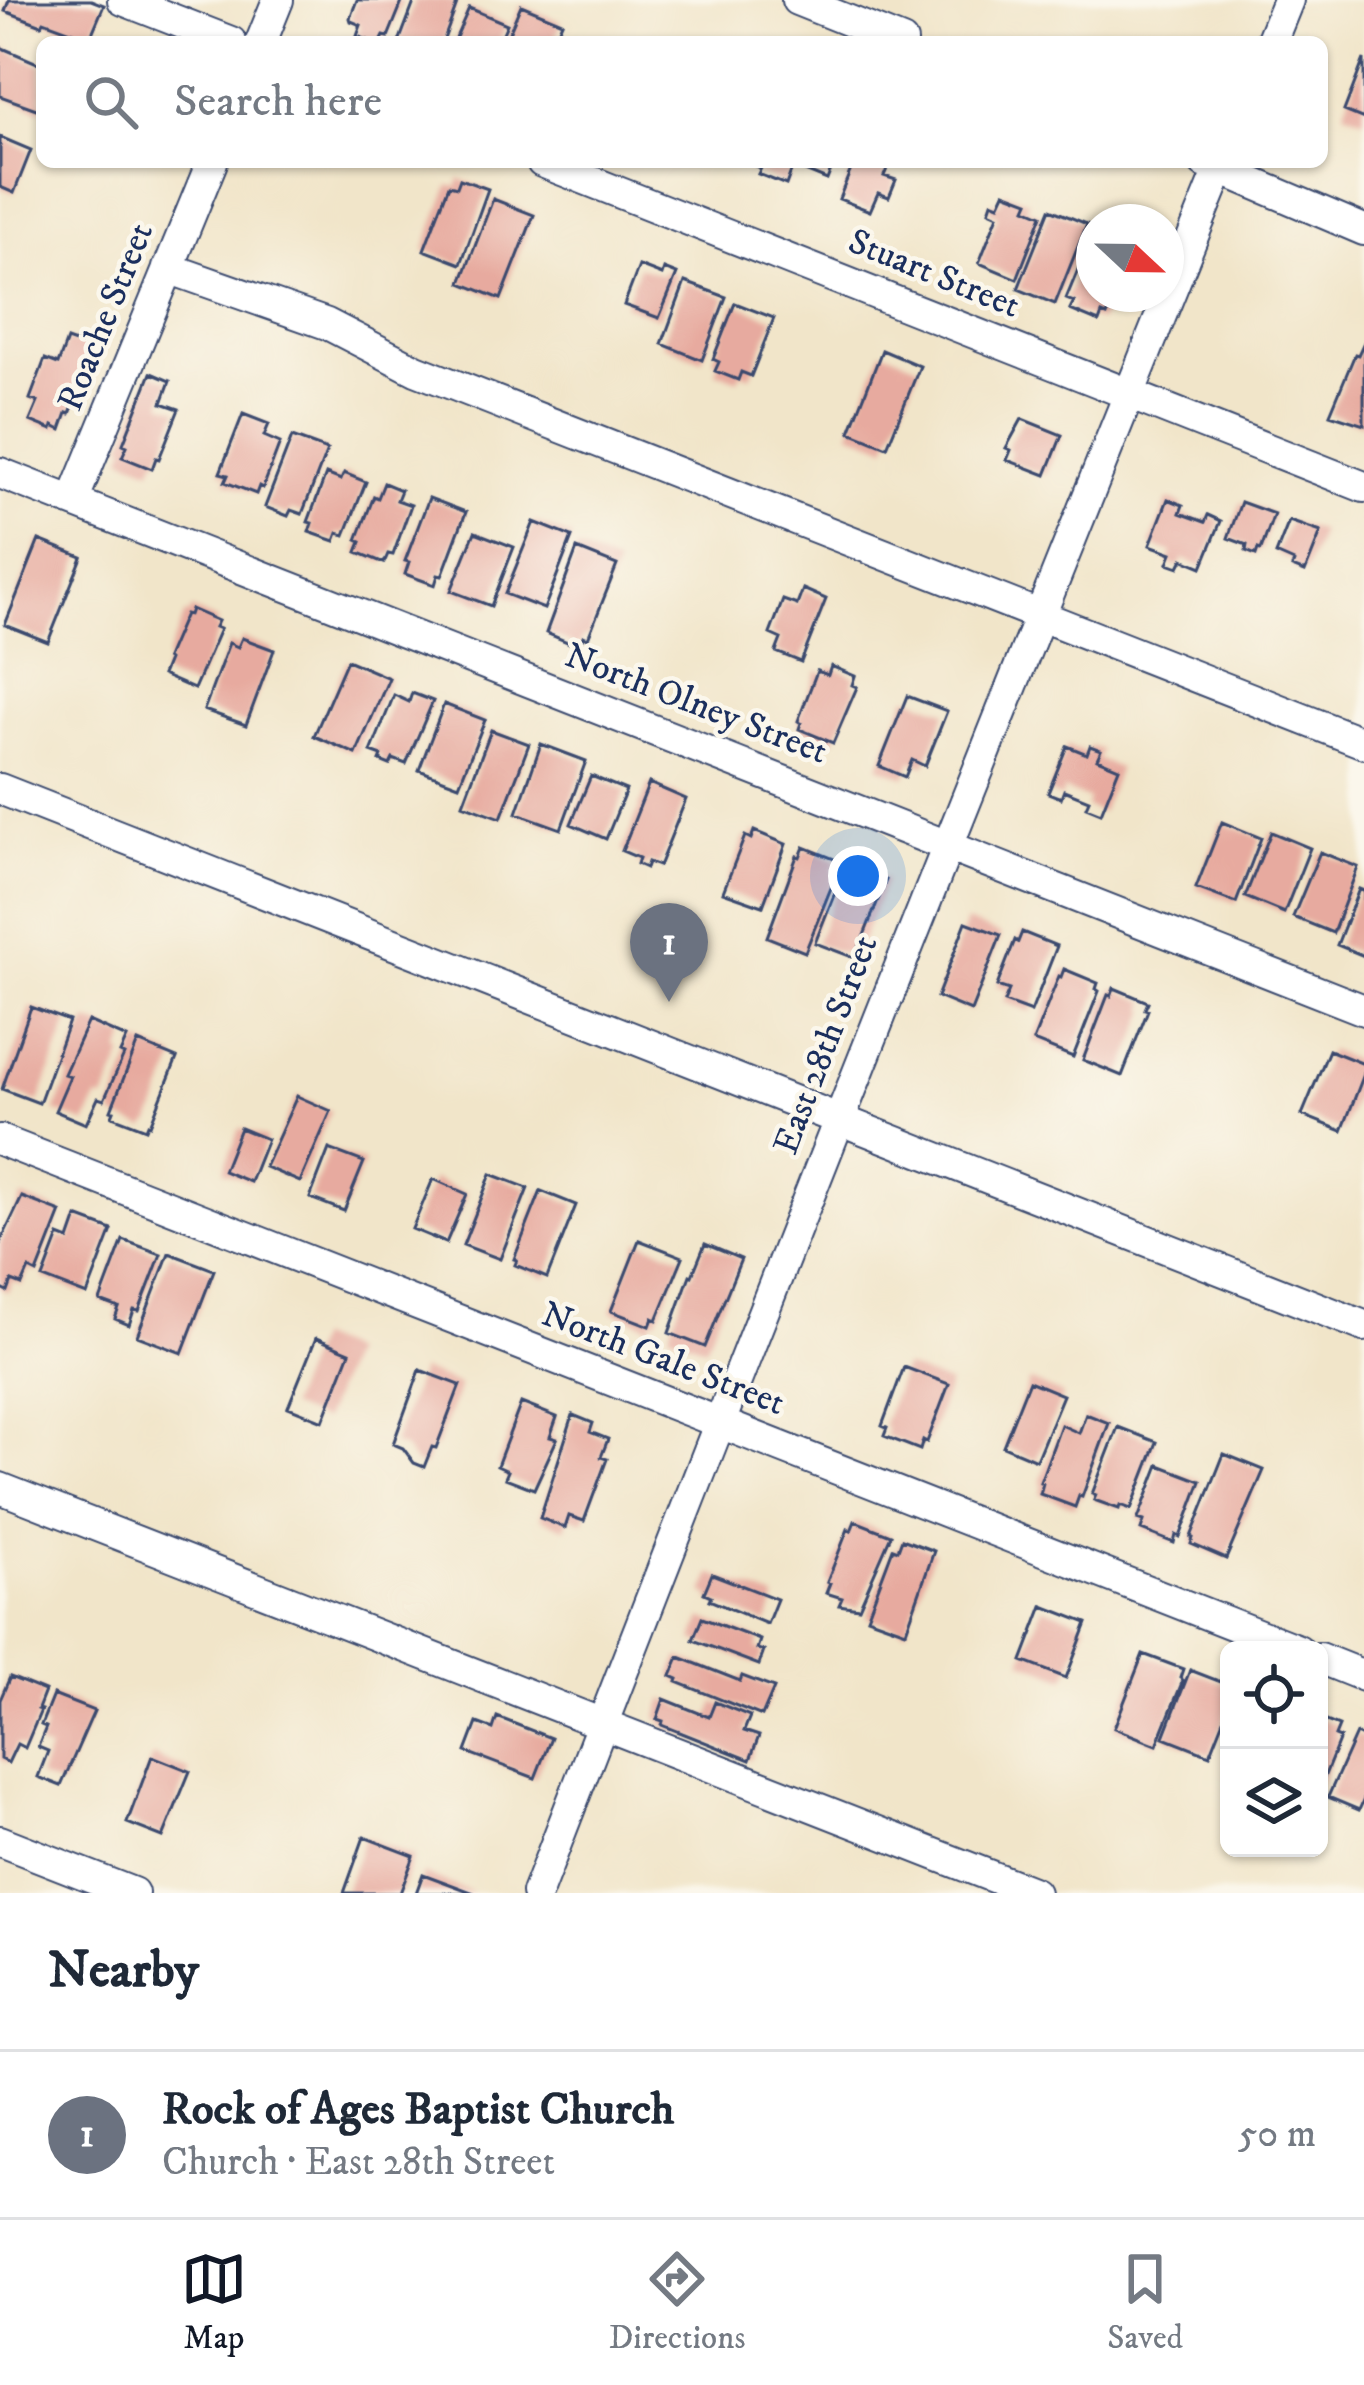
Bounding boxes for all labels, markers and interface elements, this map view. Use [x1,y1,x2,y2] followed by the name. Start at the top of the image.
[36,36,1328,168] search box
[78,69,144,135] icon: search
[174,74,382,130] text: Search here
[1076,204,1184,312] north arrow
[48,216,164,418] street label: Roache Street
[842,219,1026,329] street label: Stuart Street
[559,633,833,775] street label: North Olney Street
[828,846,888,906] your location
[630,903,708,1002] pin: 1
[764,929,888,1161] street label: East 28th Street
[535,1292,791,1426] street label: North Gale Street
[1220,1641,1328,1857] map controls
[1220,1641,1328,1749] button: locate
[1220,1749,1328,1857] button: layers
[48,1939,199,2003] text: Nearby
[162,2082,674,2138] text: Rock of Ages Baptist Church
[80,2110,94,2159] text: 1
[1238,2110,1316,2159] text: 50 m
[162,2138,555,2187] text: Church · East 28th Street
[181,2246,247,2359] tab: Map
[609,2246,745,2359] tab: Directions
[1107,2246,1183,2359] tab: Saved

